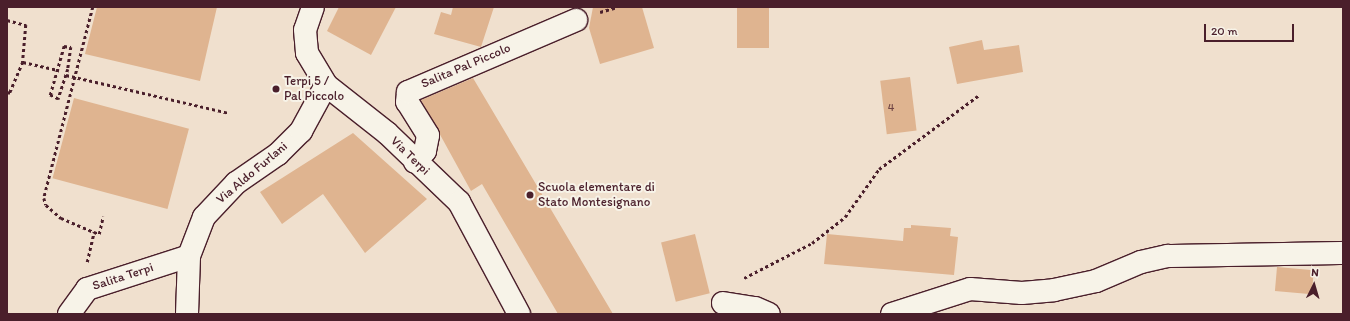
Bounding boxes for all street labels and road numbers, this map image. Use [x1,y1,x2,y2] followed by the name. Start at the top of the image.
[419,40,513,92] street label: Salita Pal Piccolo
[388,134,432,178] street label: Via Terpi
[213,139,291,207] street label: Via Aldo Furlani
[91,260,155,294] street label: Salita Terpi

